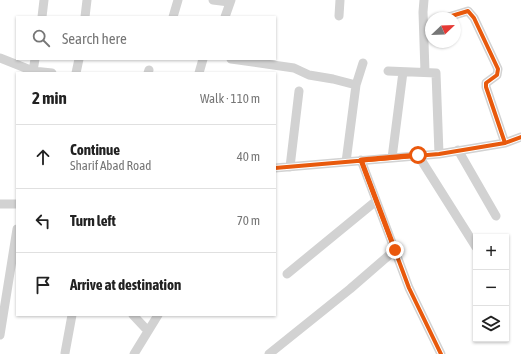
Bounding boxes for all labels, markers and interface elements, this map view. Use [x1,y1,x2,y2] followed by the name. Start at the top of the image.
[425,12,461,48] north arrow
[16,16,276,60] search box
[30,27,52,49] icon: search
[62,30,127,47] text: Search here
[32,88,67,108] text: 2 min
[200,91,260,106] text: Walk · 110 m
[70,141,120,158] text: Continue
[32,146,54,168] icon: ahead
[409,146,427,164] route start
[237,149,260,164] text: 40 m
[70,158,151,173] text: Sharif Abad Road
[32,210,54,232] icon: left
[70,212,116,229] text: Turn left
[237,213,260,228] text: 70 m
[473,234,509,342] map controls
[473,234,509,270] button: +
[386,241,404,259] route end
[473,270,509,306] button: −
[32,274,54,296] icon: arrive
[70,276,181,293] text: Arrive at destination
[473,306,509,342] button: layers

